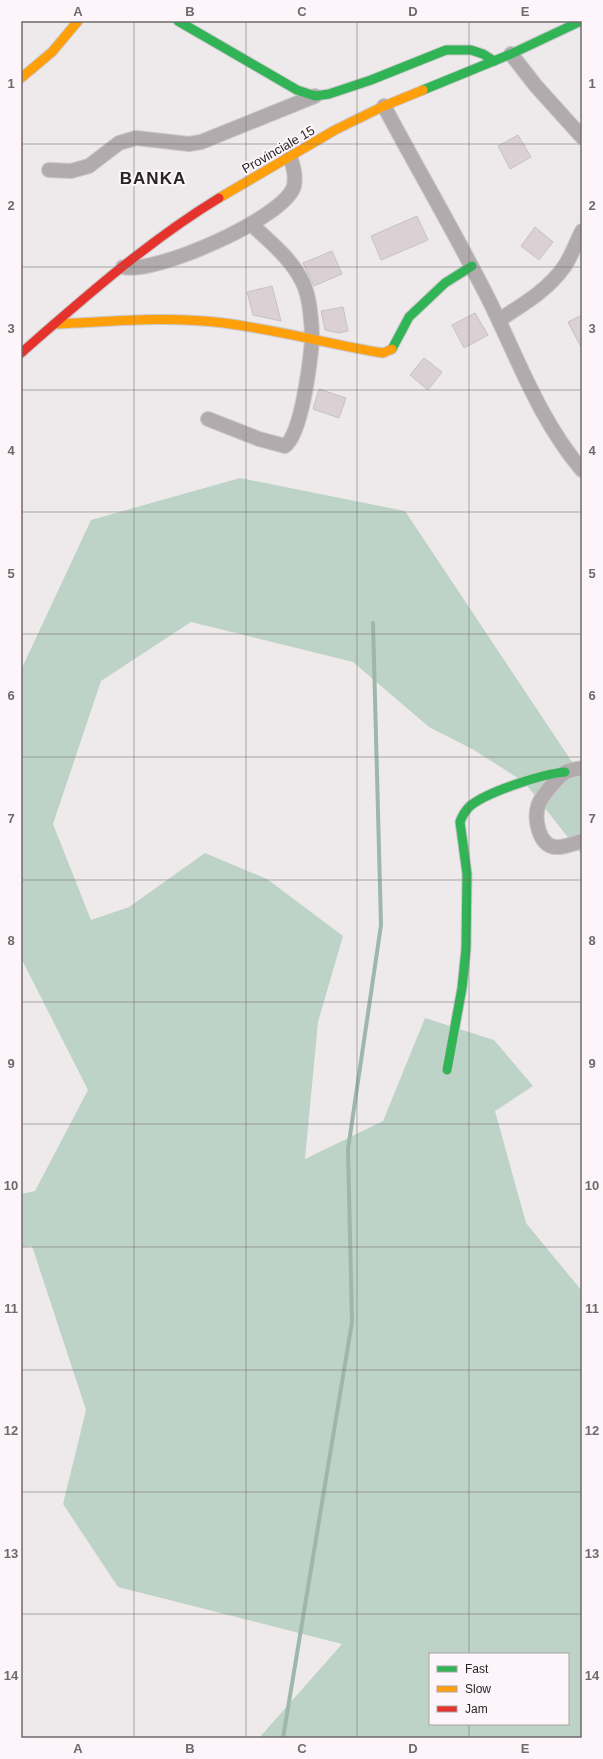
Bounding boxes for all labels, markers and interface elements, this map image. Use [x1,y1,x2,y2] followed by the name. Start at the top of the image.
[73,4,83,19] text: A
[185,4,195,19] text: B
[297,4,307,19] text: C
[408,4,418,19] text: D
[521,4,530,19] text: E
[7,76,15,91] text: 1
[588,76,596,91] text: 1
[239,123,317,176] street label: Provinciale 15
[120,169,186,188] district label: BANKA
[7,198,15,213] text: 2
[588,198,596,213] text: 2
[7,321,15,336] text: 3
[588,321,596,336] text: 3
[7,443,15,458] text: 4
[588,443,596,458] text: 4
[7,566,15,581] text: 5
[588,566,596,581] text: 5
[7,688,15,703] text: 6
[588,688,596,703] text: 6
[7,811,15,826] text: 7
[588,811,596,826] text: 7
[7,933,15,948] text: 8
[588,933,596,948] text: 8
[7,1056,15,1071] text: 9
[588,1056,596,1071] text: 9
[4,1178,18,1193] text: 10
[585,1178,599,1193] text: 10
[4,1301,18,1316] text: 11
[585,1301,599,1316] text: 11
[4,1423,18,1438] text: 12
[585,1423,599,1438] text: 12
[4,1546,18,1561] text: 13
[585,1546,599,1561] text: 13
[429,1653,569,1725] legend
[465,1662,489,1676] text: Fast
[4,1668,19,1683] text: 14
[585,1668,600,1683] text: 14
[465,1682,491,1696] text: Slow
[465,1702,488,1716] text: Jam
[73,1741,83,1756] text: A
[185,1741,195,1756] text: B
[297,1741,307,1756] text: C
[408,1741,418,1756] text: D
[521,1741,530,1756] text: E

